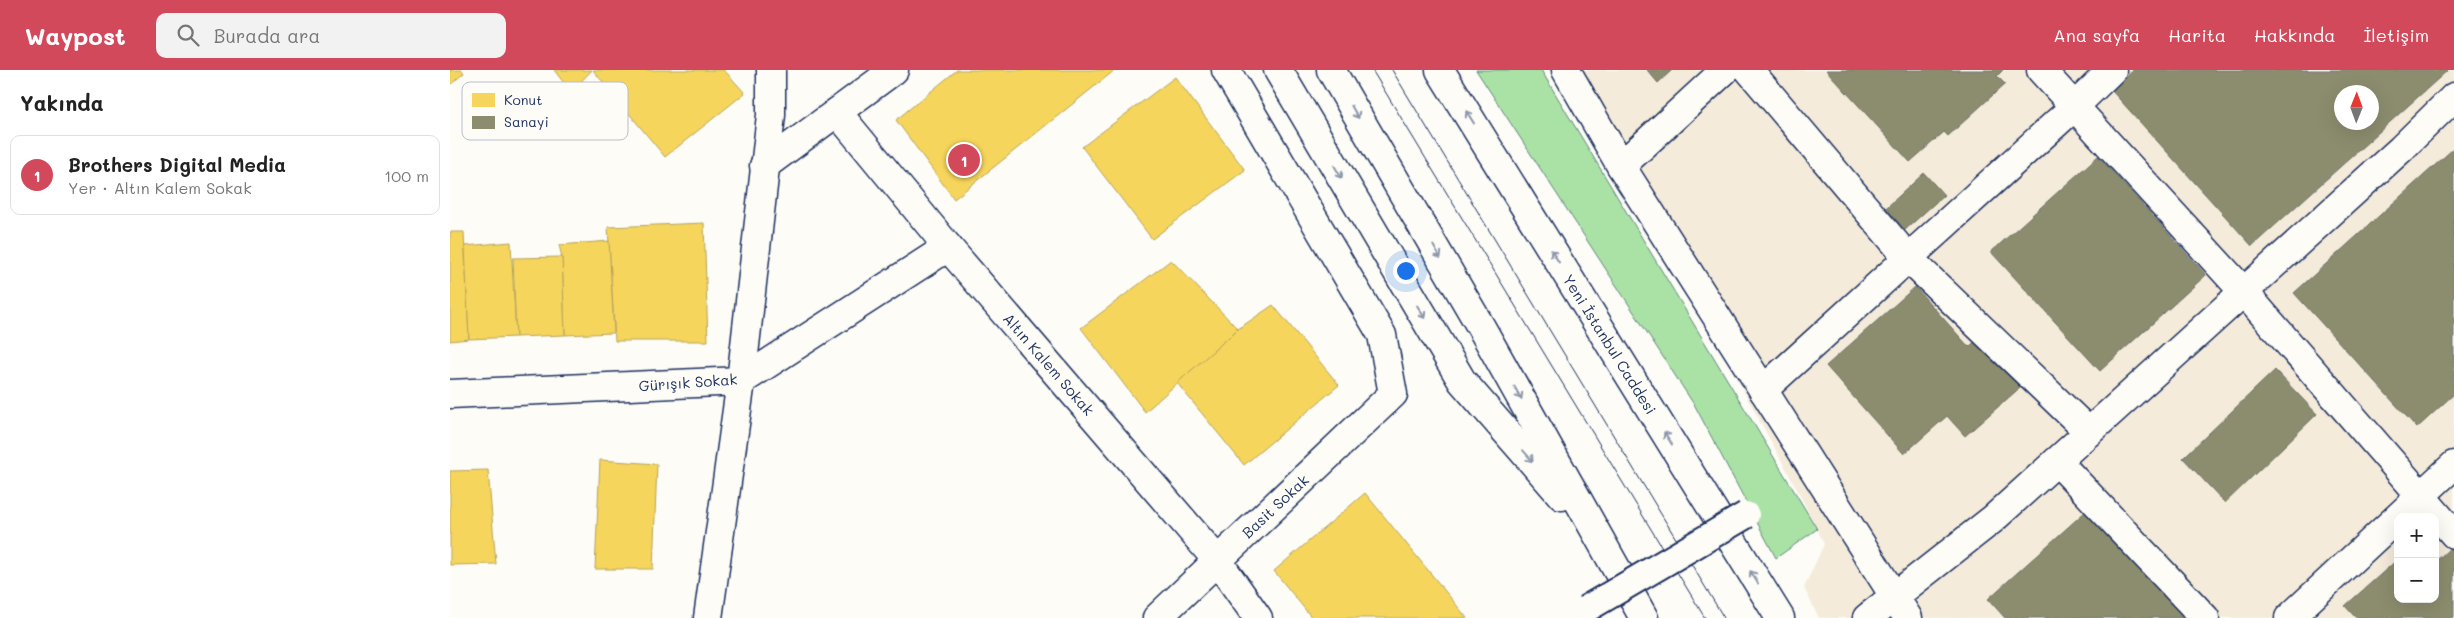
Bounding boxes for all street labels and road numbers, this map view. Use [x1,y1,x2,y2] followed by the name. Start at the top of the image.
[1559,270,1661,418] street label: Yeni İstanbul Caddesi
[999,309,1099,419] street label: Altın Kalem Sokak
[638,369,738,395] street label: Gürışık Sokak
[1237,470,1313,542] street label: Basit Sokak

